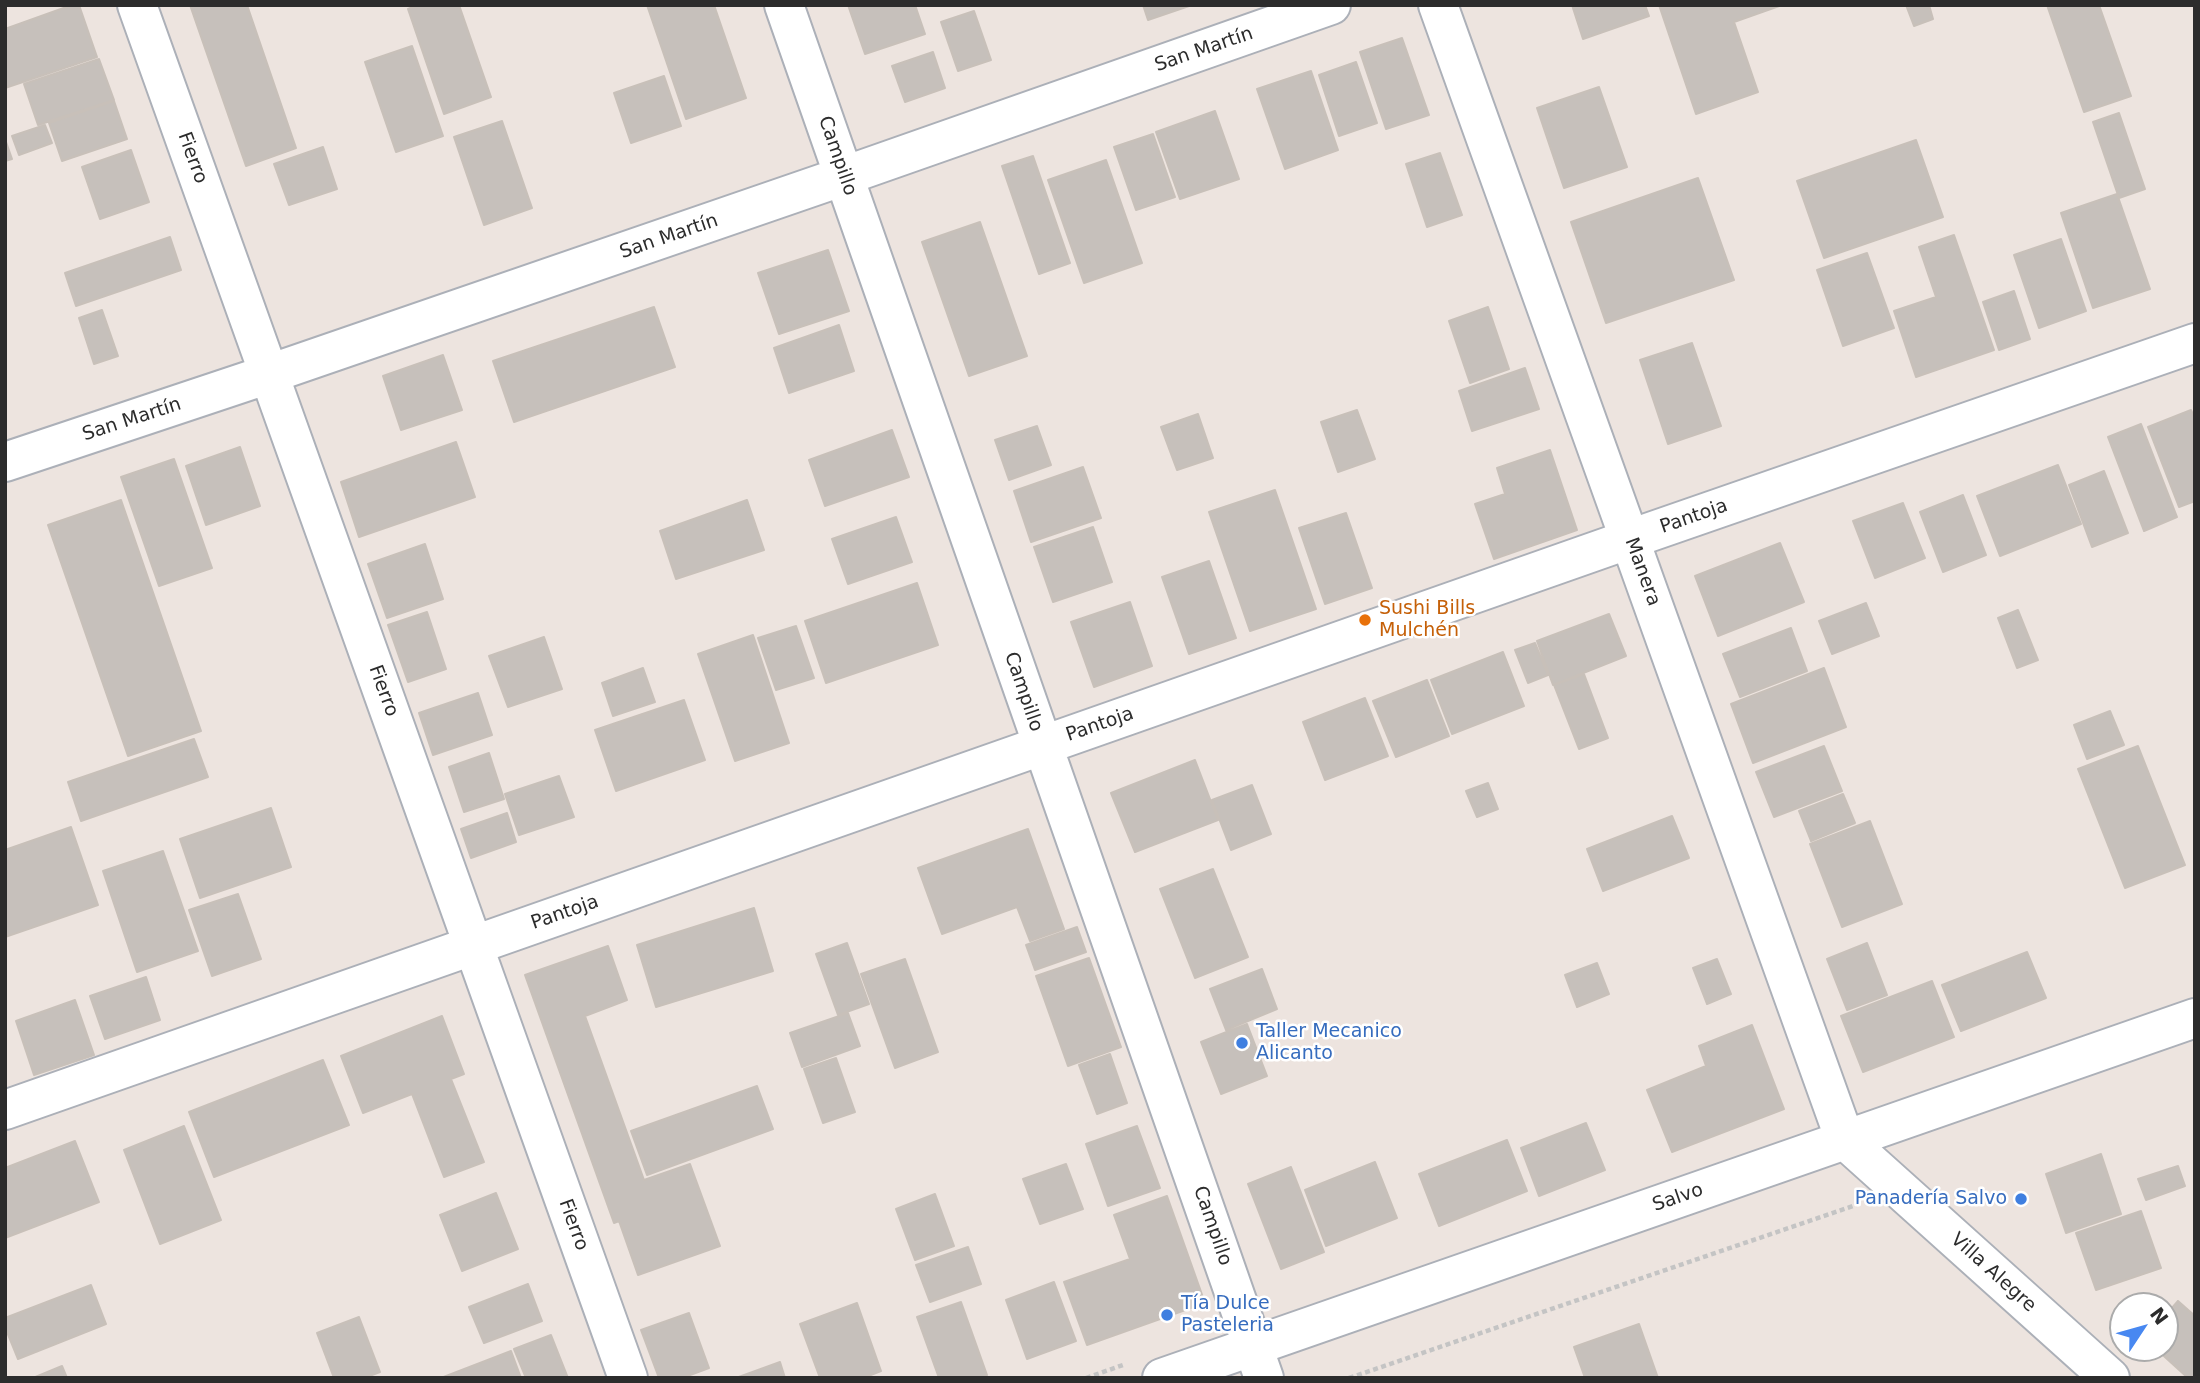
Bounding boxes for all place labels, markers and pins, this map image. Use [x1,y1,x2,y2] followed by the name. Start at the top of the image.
[1379,598,1475,642] place label: Sushi Bills Mulchén
[1357,612,1373,628] marker: Sushi Bills Mulchén
[1256,1021,1402,1065] place label: Taller Mecanico Alicanto
[1234,1035,1250,1051] marker: Taller Mecanico Alicanto
[1855,1188,2007,1210] place label: Panadería Salvo
[2013,1191,2029,1207] marker: Panadería Salvo
[1181,1293,1274,1337] place label: Tía Dulce Pasteleria
[1159,1307,1175,1323] marker: Tía Dulce Pasteleria

